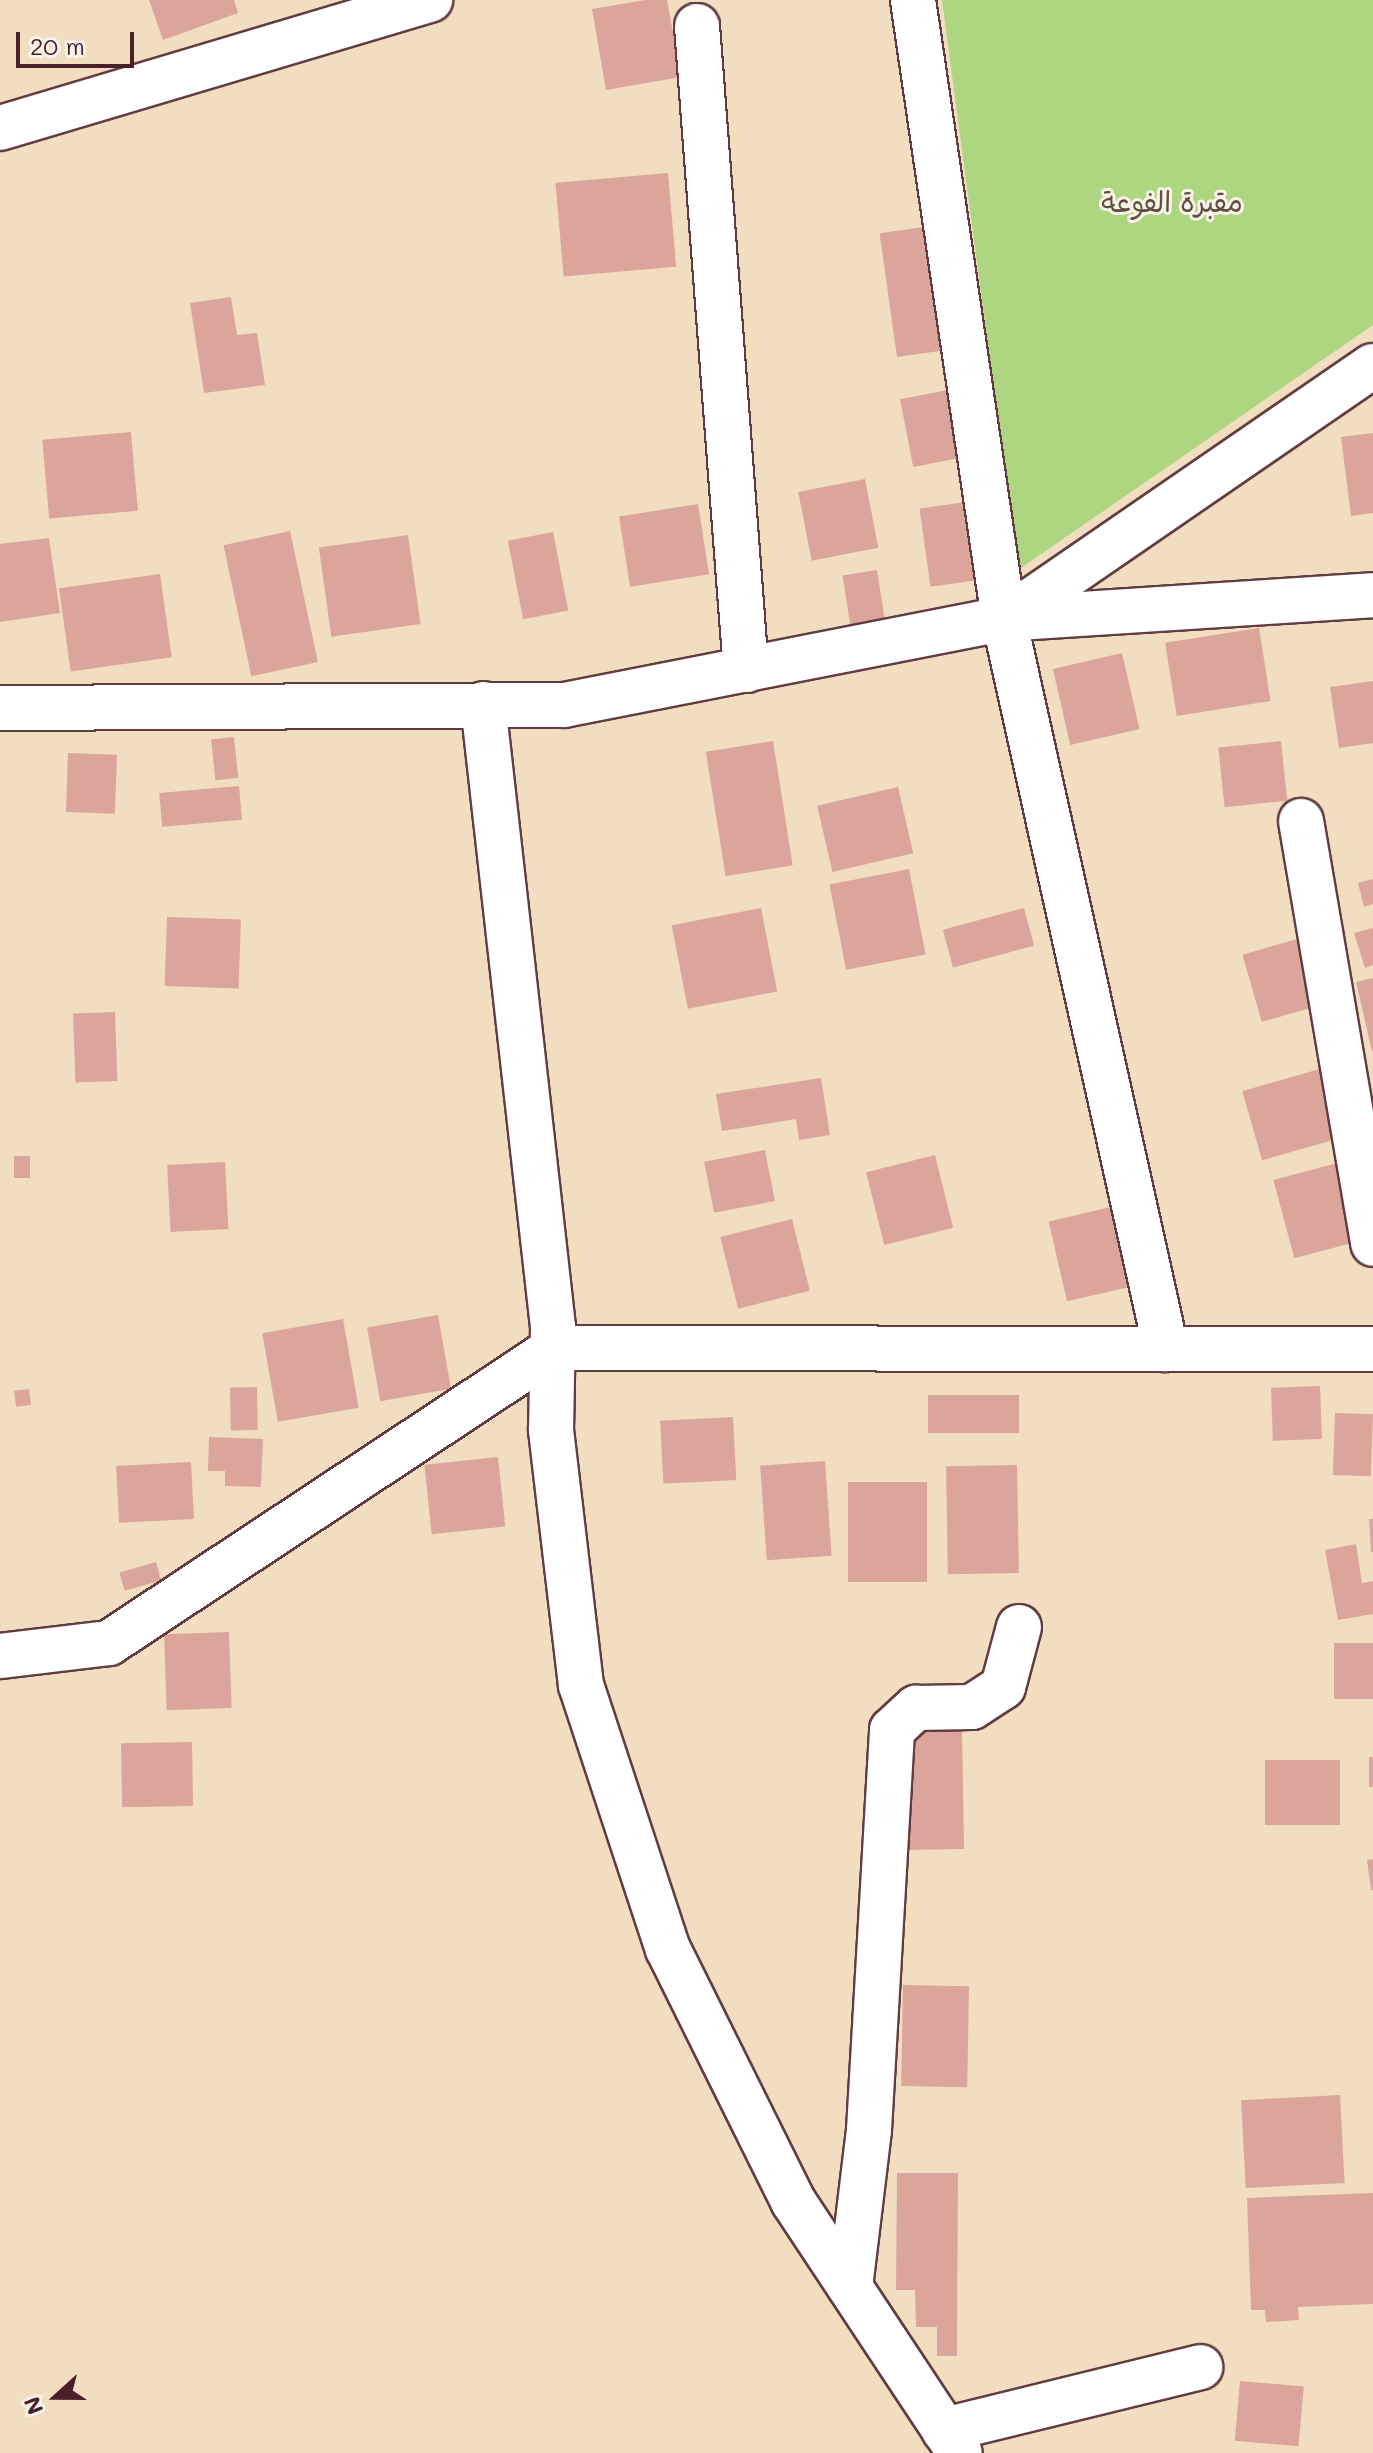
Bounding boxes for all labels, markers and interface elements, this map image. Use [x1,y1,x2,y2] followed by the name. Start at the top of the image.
[20,16,138,66] scale bar
[30,30,85,61] text: 20 m
[1101,184,1243,218] park label: مقبرة الفوعة
[16,2357,96,2437] north arrow
[17,2393,50,2419] text: N

